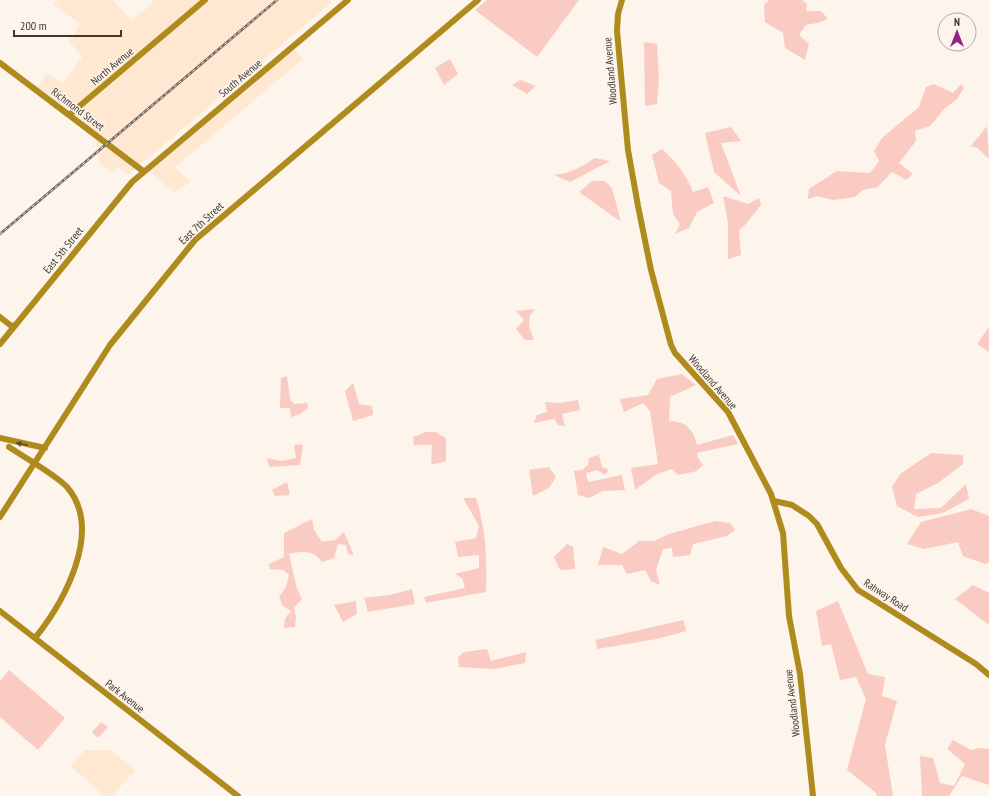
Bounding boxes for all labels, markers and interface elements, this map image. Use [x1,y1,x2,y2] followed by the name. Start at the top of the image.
[14,12,121,38] scale bar
[937,12,977,52] north arrow
[954,15,960,29] text: N
[20,18,47,33] text: 200 m
[600,36,620,105] street label: Woodland Avenue
[88,44,137,88] street label: North Avenue
[216,56,265,100] street label: South Avenue
[49,84,107,134] street label: Richmond Street
[176,199,226,247] street label: East 7th Street
[40,224,86,276] street label: East 5th Street
[686,352,741,412] street label: Woodland Avenue
[16,440,28,446] one-way arrow
[861,575,911,615] street label: Rahway Road
[781,668,803,737] street label: Woodland Avenue
[103,676,148,716] street label: Park Avenue

